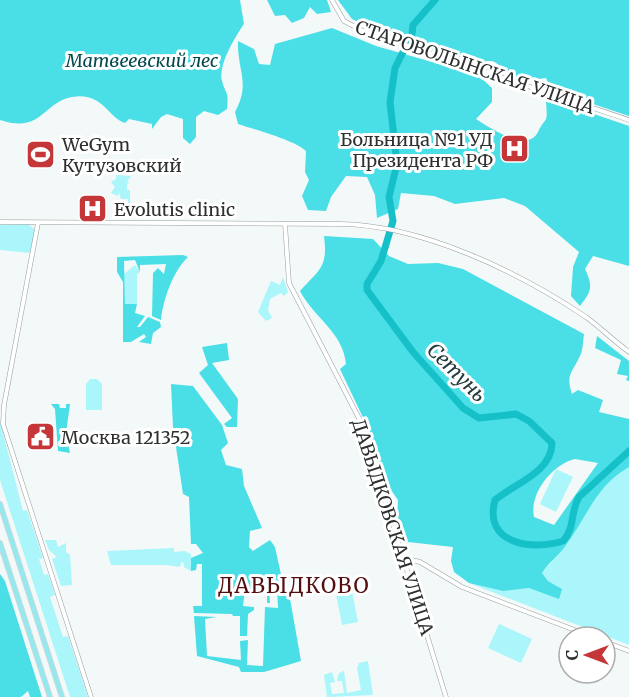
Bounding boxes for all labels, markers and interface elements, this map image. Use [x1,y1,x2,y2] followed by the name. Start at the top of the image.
[352,15,598,119] street label: СТАРОВОЛЫНСКАЯ УЛИЦА
[65,49,218,72] park label: Матвеевский лес
[340,128,493,172] place label: Больница №1 УД Президента РФ
[61,133,182,177] place label: WeGym Кутузовский
[498,133,530,165] hospital icon: Больница №1 УД Президента РФ
[25,138,57,170] sports icon: WeGym Кутузовский
[77,193,109,225] hospital icon: Evolutis clinic
[114,198,235,221] place label: Evolutis clinic
[422,337,492,407] water label: Сетунь
[347,416,439,638] street label: ДАВЫДКОВСКАЯ УЛИЦА
[24,421,56,453] public building icon: Москва 121352
[61,426,190,449] place label: Москва 121352
[218,572,370,599] district label: ДАВЫДКОВО
[557,625,617,685] north arrow
[562,650,582,660] text: С

